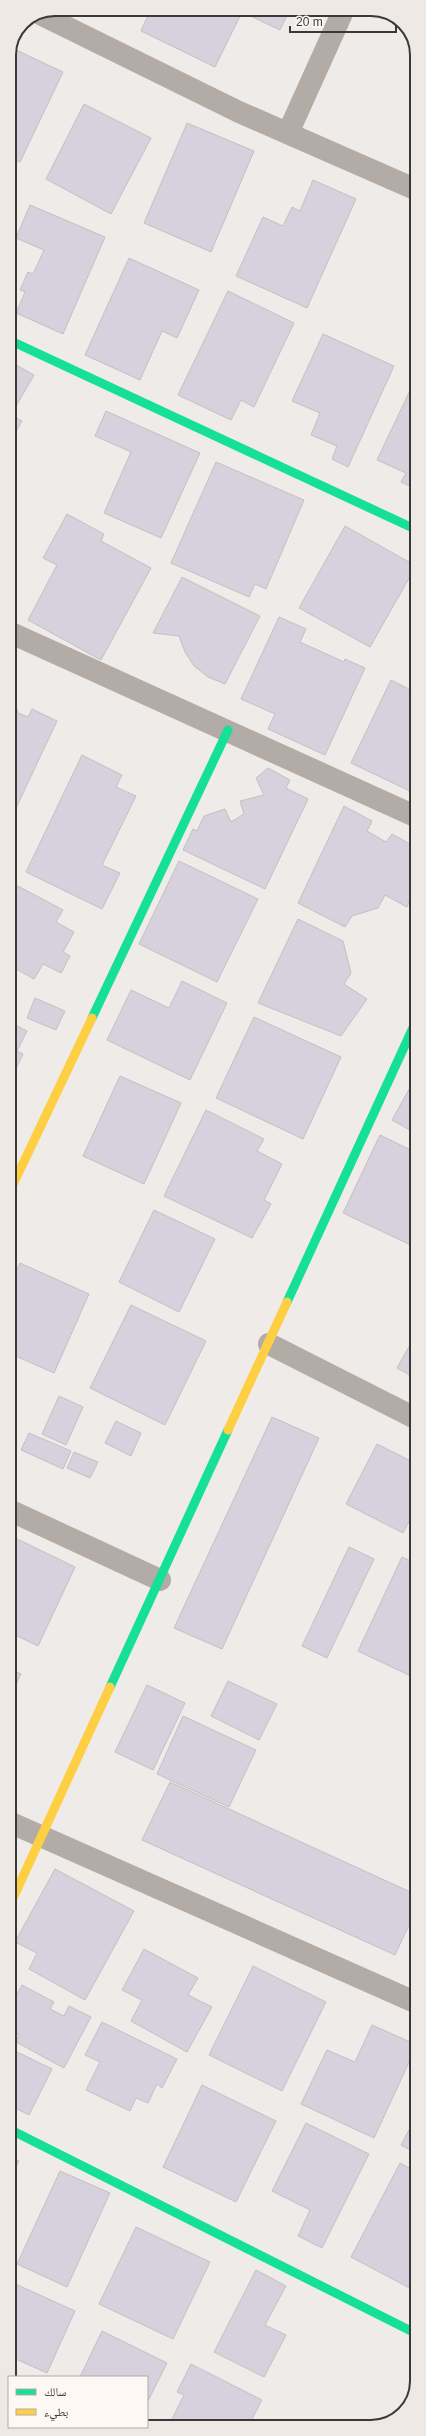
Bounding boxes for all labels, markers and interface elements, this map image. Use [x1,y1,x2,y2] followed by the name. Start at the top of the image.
[290,8,396,34] scale bar
[296,15,323,29] text: 20 m
[8,2376,148,2428] legend
[44,2385,66,2399] text: سالك
[44,2405,68,2422] text: بطيء

